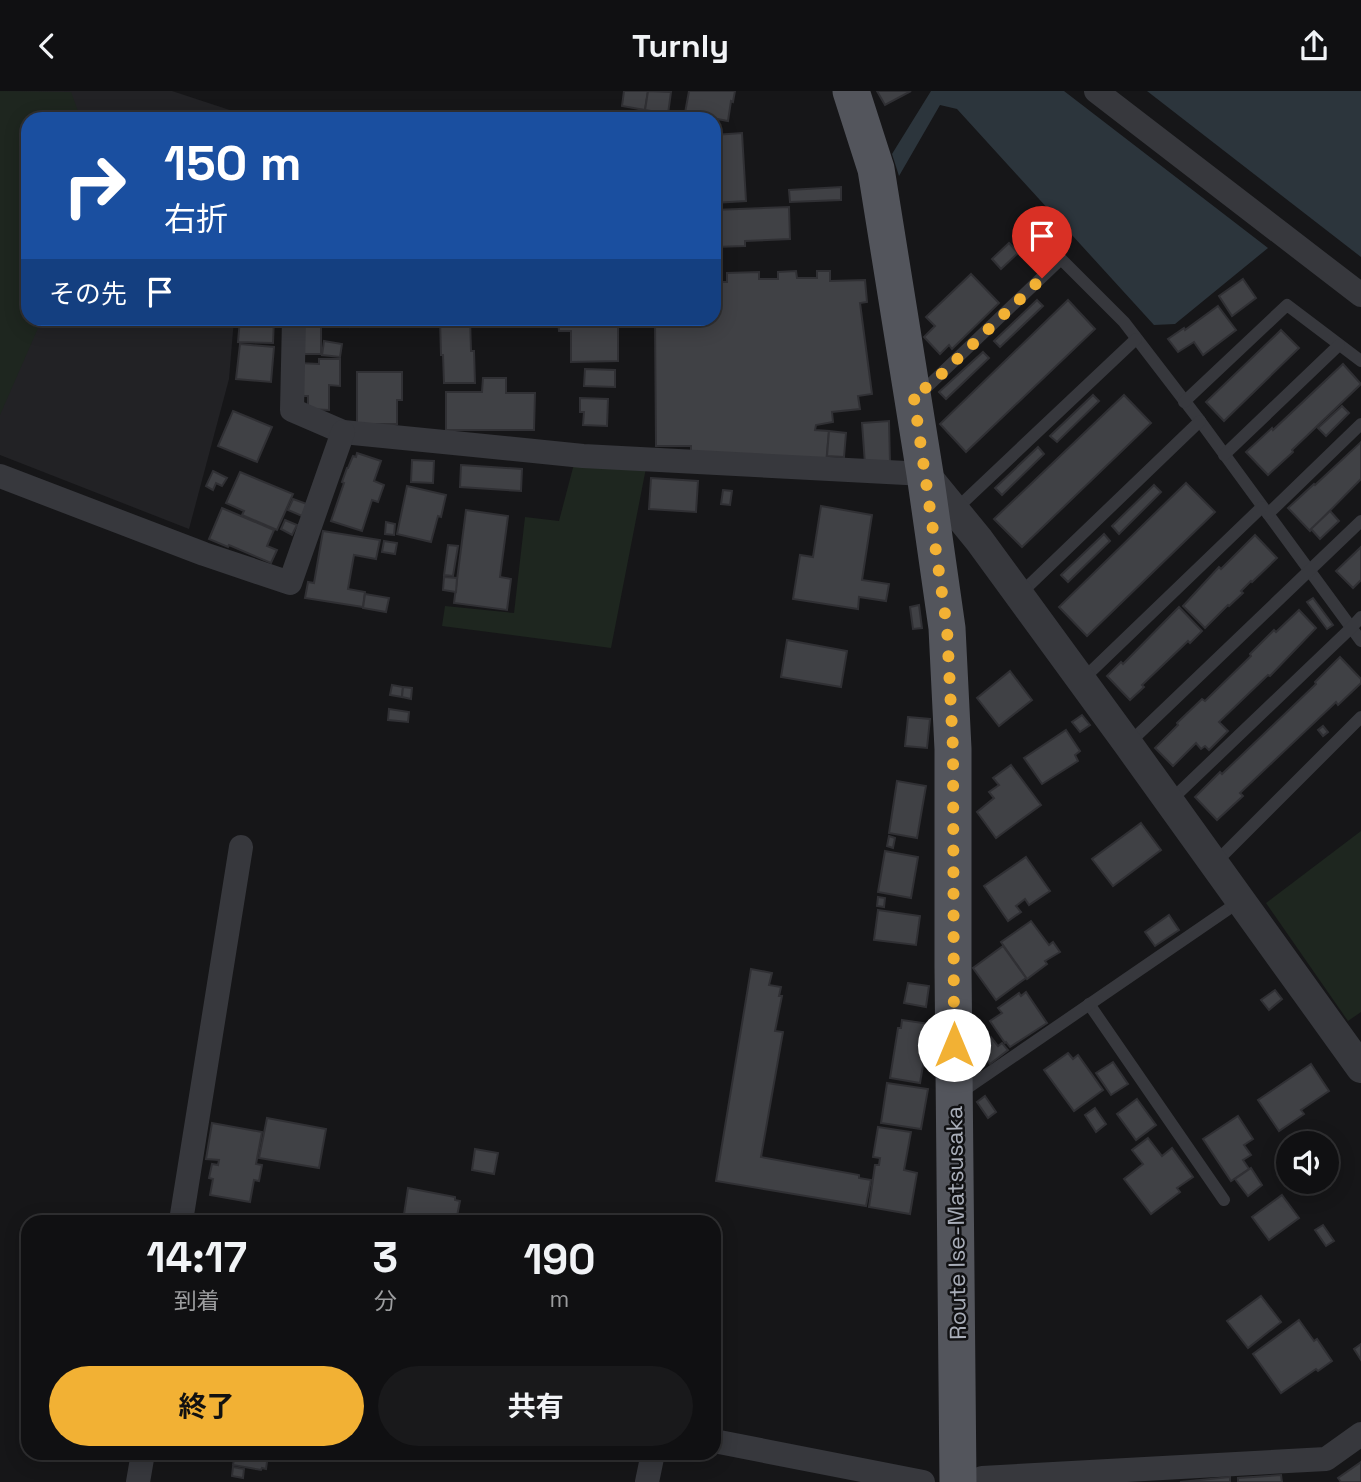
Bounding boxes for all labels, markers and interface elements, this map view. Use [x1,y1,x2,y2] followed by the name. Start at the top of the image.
[632,26,729,66] text: Turnly
[28,27,66,65] icon: back
[1295,27,1333,65] icon: share
[164,132,302,194] text: 150 m
[49,140,140,231] icon: right
[164,199,228,239] text: 右折
[1012,206,1072,278] pin
[1023,217,1061,255] icon: arrive
[141,273,179,311] icon: arrive
[49,277,127,311] text: その先
[917,1008,991,1082] position arrow
[939,1106,973,1340] street label: Route Ise-Matsusaka
[1276,1131,1339,1194] map controls
[1276,1131,1339,1194] button: sound
[146,1231,247,1284] text: 14:17
[372,1231,398,1284] text: 3
[523,1233,596,1286] text: 190
[550,1284,569,1314] text: m
[174,1286,220,1316] text: 到着
[374,1286,397,1316] text: 分
[49,1366,364,1446] button: 終了
[378,1366,693,1446] button: 共有

